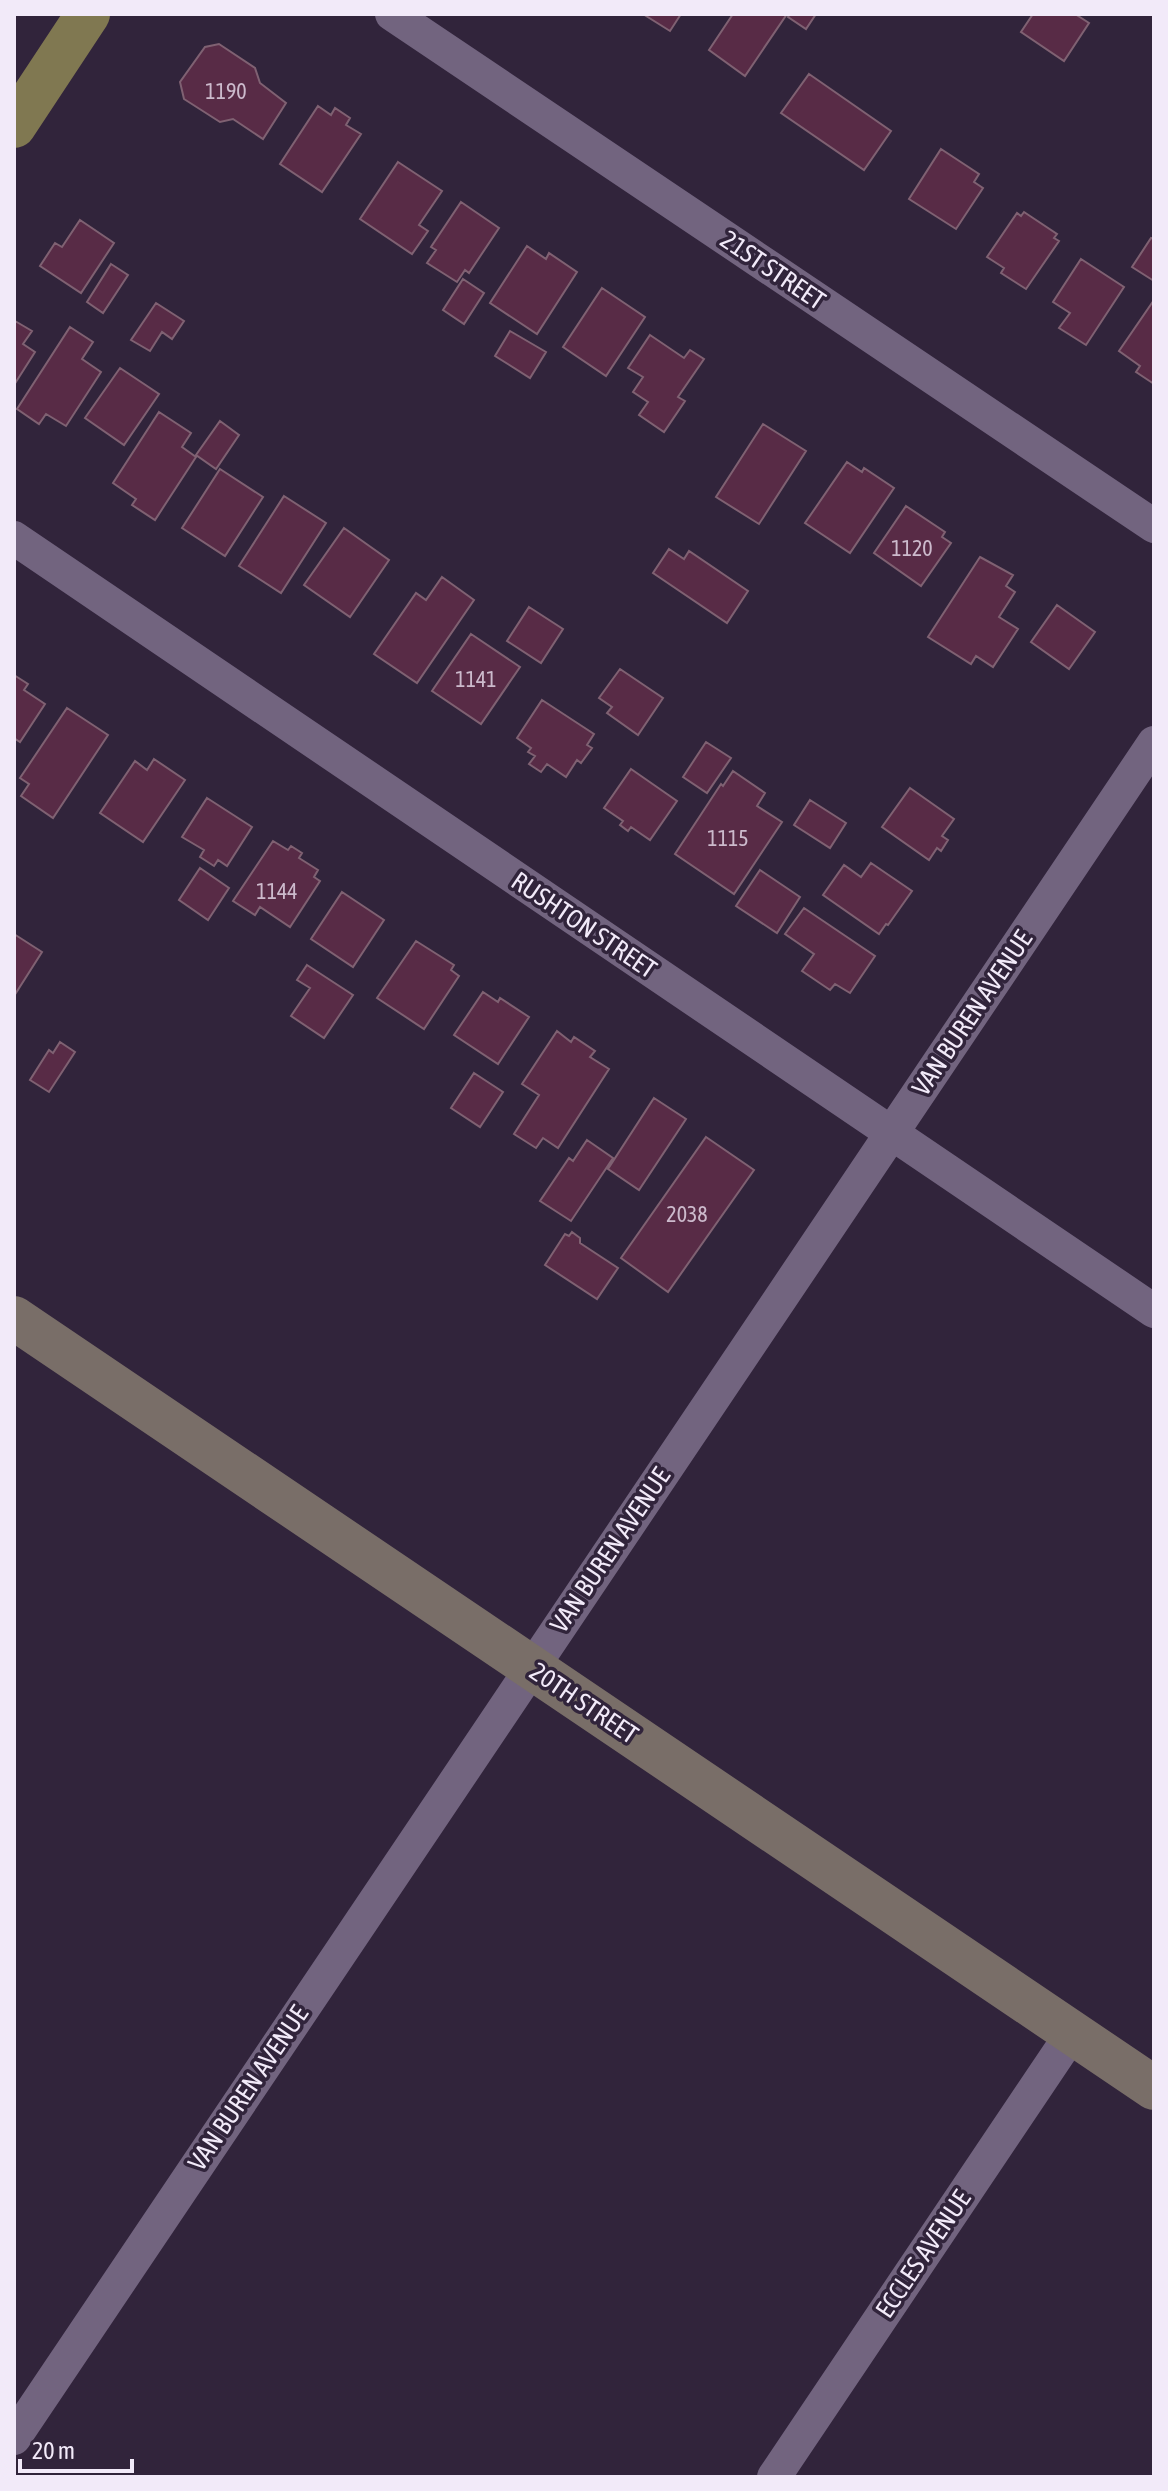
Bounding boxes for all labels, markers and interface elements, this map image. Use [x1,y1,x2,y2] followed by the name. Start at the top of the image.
[205,78,247,104] house number: 1190
[715,224,831,316] street label: 21ST STREET
[891,535,933,561] house number: 1120
[455,666,497,692] house number: 1141
[707,825,749,851] house number: 1115
[506,866,663,985] street label: RUSHTON STREET
[256,878,298,904] house number: 1144
[906,925,1038,1101] street label: VAN BUREN AVENUE
[666,1201,708,1227] house number: 2038
[544,1462,676,1638] street label: VAN BUREN AVENUE
[524,1656,644,1750] street label: 20TH STREET
[182,2000,314,2176] street label: VAN BUREN AVENUE
[869,2185,977,2323] street label: ECCLES AVENUE
[20,2423,132,2473] scale bar
[32,2437,75,2464] text: 20 m

